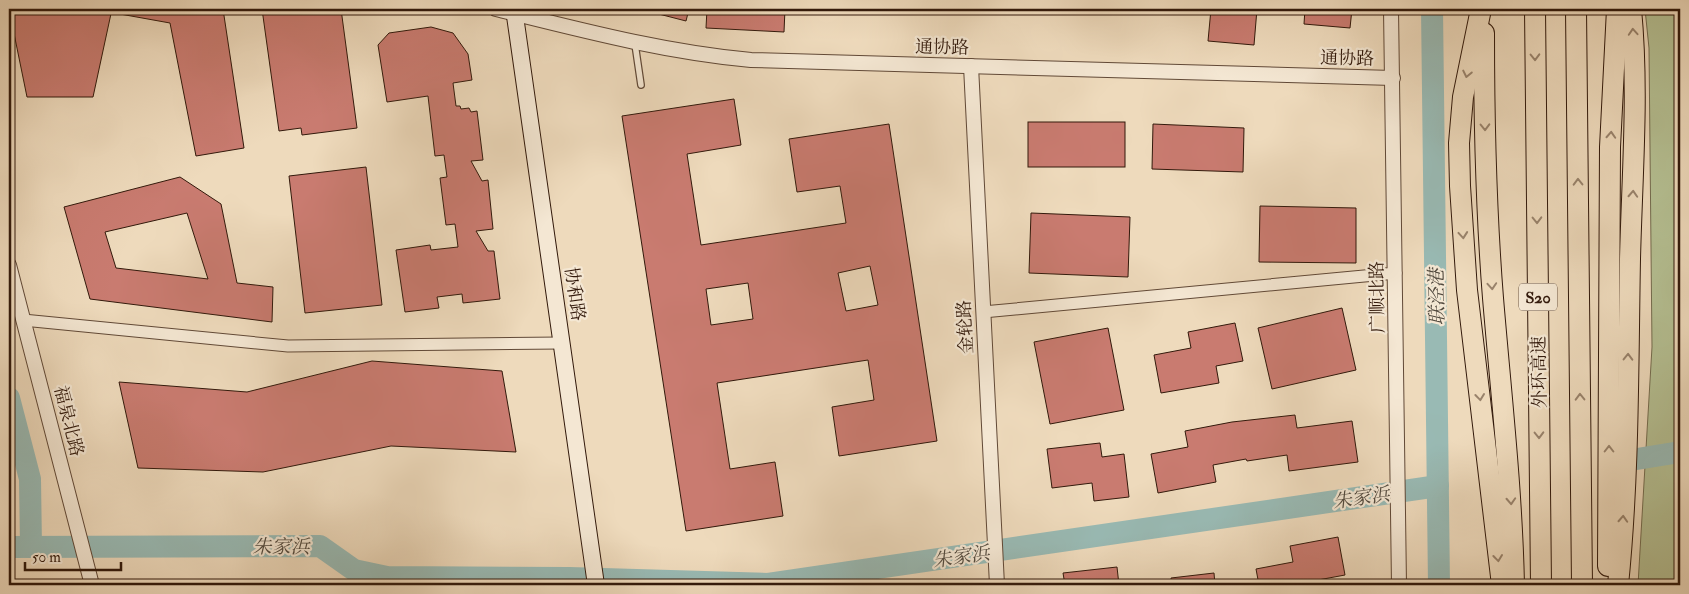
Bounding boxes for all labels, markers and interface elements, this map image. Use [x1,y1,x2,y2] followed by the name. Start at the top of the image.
[1627,28,1638,36] one-way arrow
[915,36,969,59] street label: 通协路
[1320,47,1374,70] street label: 通协路
[1530,54,1541,62] one-way arrow
[1462,69,1473,78] one-way arrow
[1480,124,1490,132] one-way arrow
[1605,131,1616,139] one-way arrow
[1573,177,1583,185] one-way arrow
[1627,190,1638,198] one-way arrow
[1532,216,1542,224] one-way arrow
[1457,232,1468,240] one-way arrow
[1365,261,1390,333] street label: 广顺北路
[1424,265,1449,326] water label: 联泾港
[559,266,590,322] street label: 协和路
[1487,283,1498,291] one-way arrow
[1519,284,1557,310] road number: S20
[953,299,978,355] street label: 金轮路
[1527,336,1552,408] street label: 外环高速
[1623,353,1633,360] one-way arrow
[49,383,88,459] street label: 福泉北路
[1575,392,1585,400] one-way arrow
[1474,393,1485,401] one-way arrow
[1534,431,1545,439] one-way arrow
[1604,445,1614,452] one-way arrow
[1331,482,1393,514] water label: 朱家浜
[1506,497,1517,505] one-way arrow
[1618,515,1629,523] one-way arrow
[252,535,311,559] water label: 朱家浜
[25,539,121,571] scale bar
[931,541,993,573] water label: 朱家浜
[32,548,61,567] text: 50 m
[1493,554,1503,563] one-way arrow

